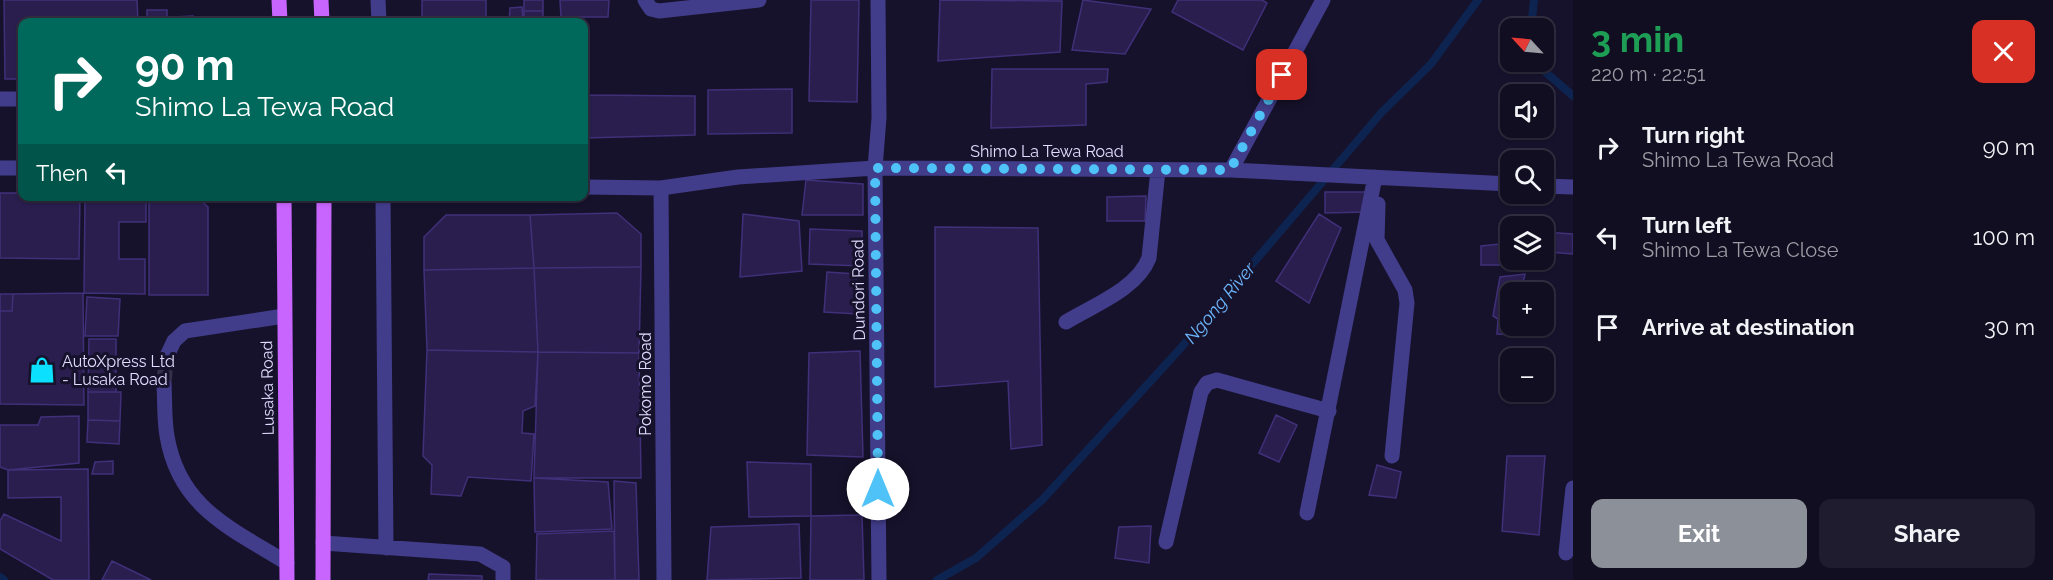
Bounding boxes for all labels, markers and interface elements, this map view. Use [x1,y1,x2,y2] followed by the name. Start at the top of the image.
[1500,18,1554,72] north arrow
[1500,18,1554,402] map controls
[1591,18,1684,60] text: 3 min
[1972,20,2035,83] button: close
[135,41,235,90] text: 90 m
[36,42,114,120] icon: right
[1256,49,1307,100] pin
[1265,58,1298,91] icon: arrive
[1591,62,1706,86] text: 220 m · 22:51
[1500,84,1554,138] button: sound
[135,91,394,122] text: Shimo La Tewa Road
[1642,122,1745,148] text: Turn right
[1591,131,1624,164] icon: right
[1983,134,2035,160] text: 90 m
[970,142,1124,161] street label: Shimo La Tewa Road
[1642,148,1834,172] text: Shimo La Tewa Road
[1500,150,1554,204] button: search
[100,156,133,189] icon: left
[36,160,88,186] text: Then
[1642,212,1732,238] text: Turn left
[1500,216,1554,270] button: layers
[1591,221,1624,254] icon: left
[1973,224,2035,250] text: 100 m
[1642,238,1839,262] text: Shimo La Tewa Close
[848,239,869,341] street label: Dundori Road
[1180,257,1260,347] water label: Ngong River
[1500,282,1554,336] button: +
[1591,311,1624,344] icon: arrive
[1642,314,1855,340] text: Arrive at destination
[1984,314,2035,340] text: 30 m
[636,332,655,436] street label: Pokomo Road
[257,340,278,436] street label: Lusaka Road
[1500,348,1554,402] button: −
[62,352,175,389] place label: AutoXpress Ltd - Lusaka Road
[27,355,57,385] shop icon: AutoXpress Ltd - Lusaka Road
[846,457,910,521] position arrow
[1591,499,1807,568] button: Exit
[1819,499,2035,568] button: Share

